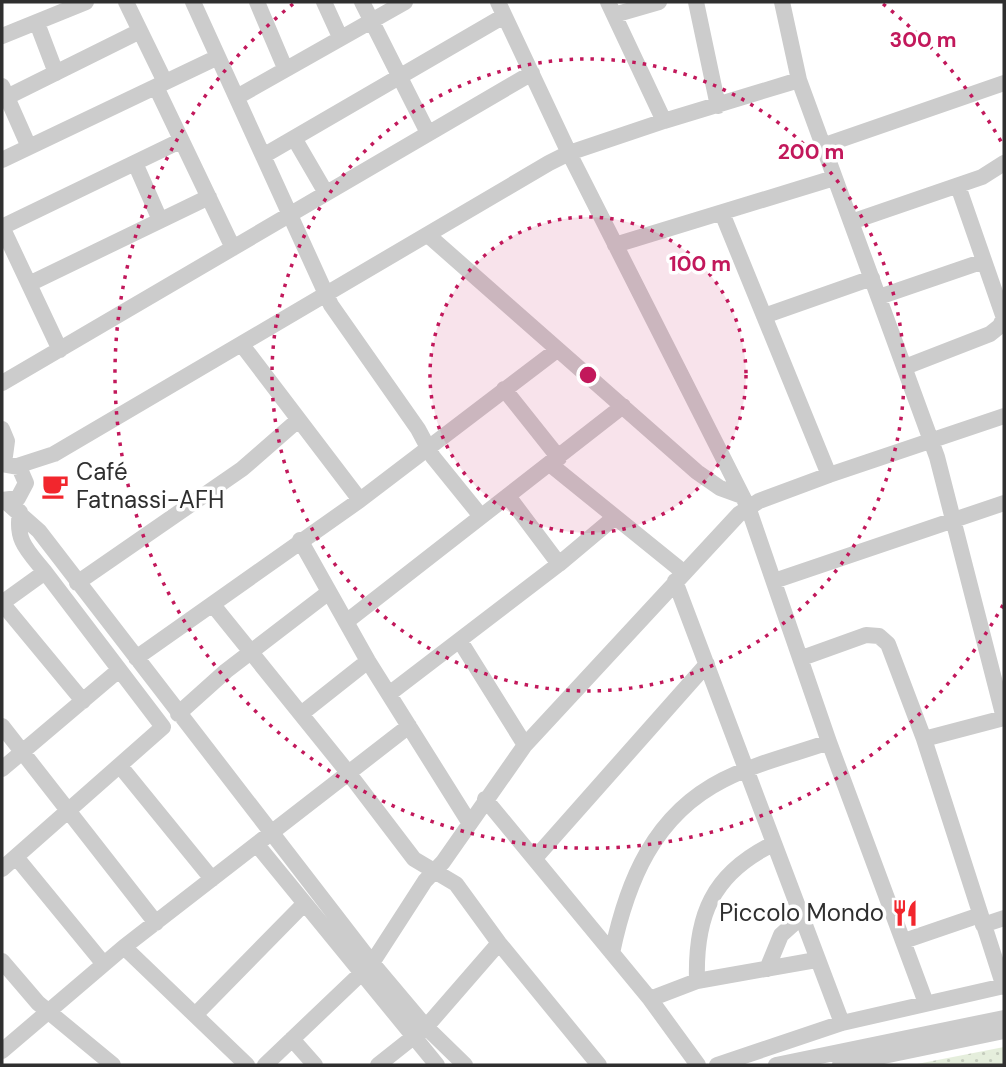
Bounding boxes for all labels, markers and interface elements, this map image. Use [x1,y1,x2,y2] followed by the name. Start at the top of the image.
[890,26,956,54] text: 300 m
[778,138,844,166] text: 200 m
[669,250,731,278] text: 100 m
[576,363,600,387] centre of rings
[76,456,224,515] place label: Café Fatnassi-AFH
[40,471,70,501] cafe icon: Café Fatnassi-AFH
[719,897,884,928] place label: Piccolo Mondo
[890,898,920,928] restaurant icon: Piccolo Mondo

